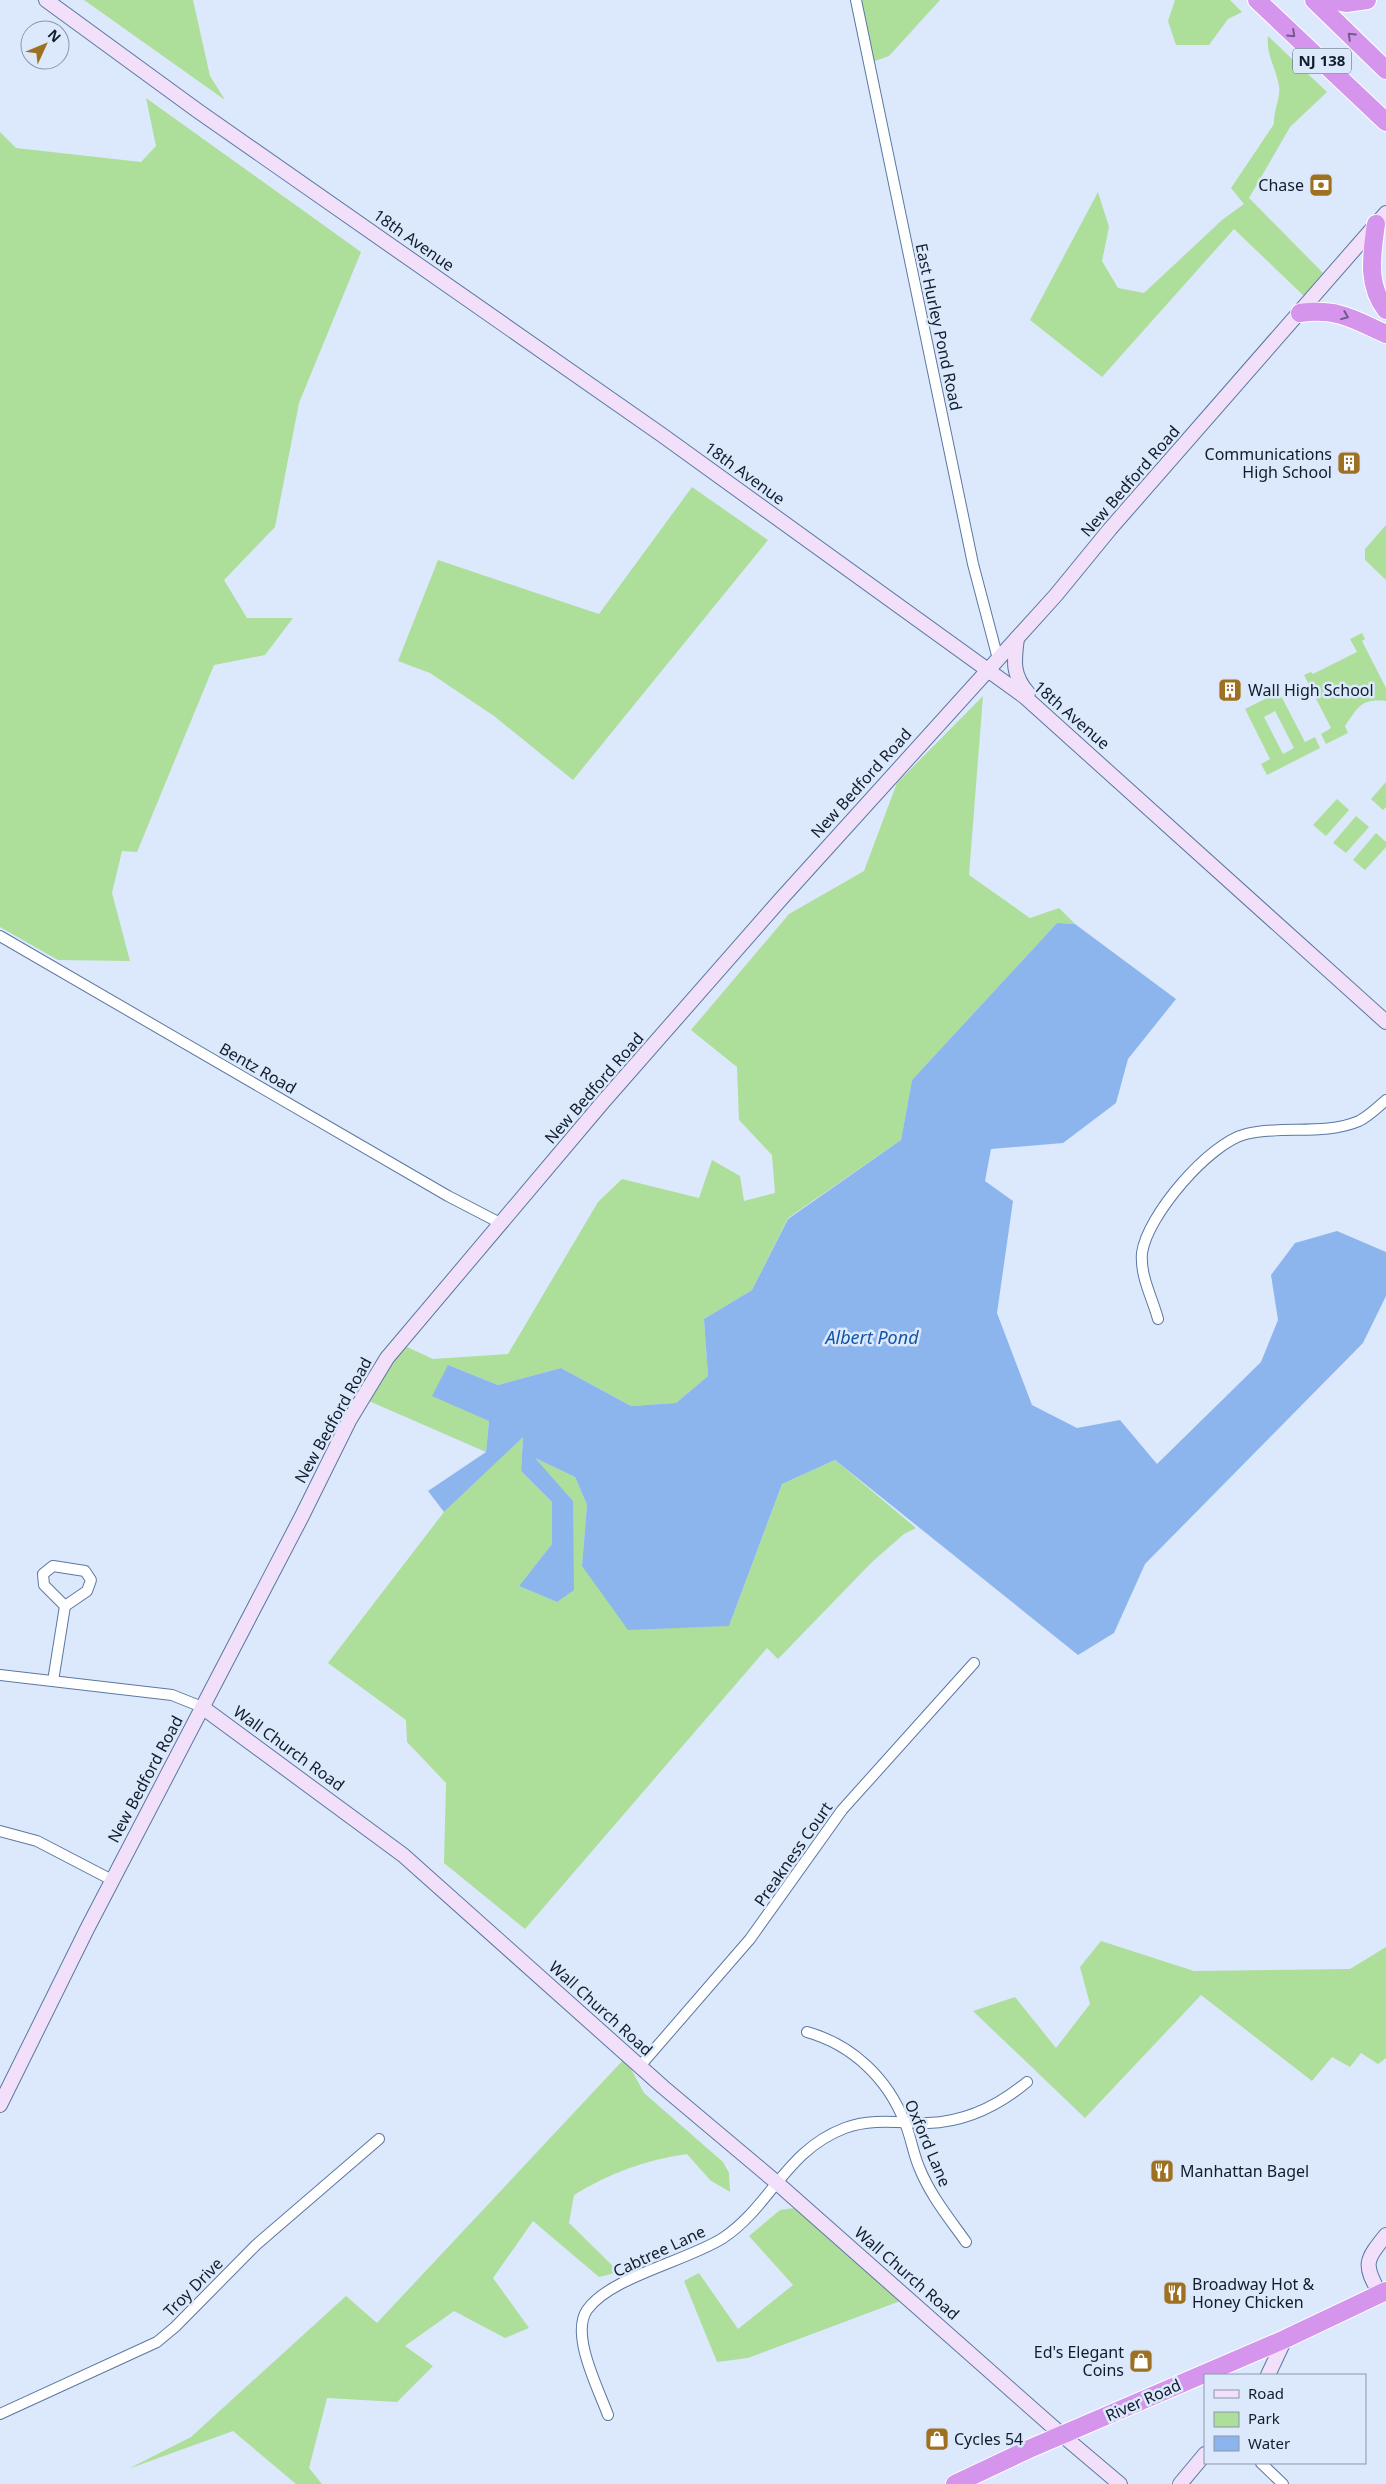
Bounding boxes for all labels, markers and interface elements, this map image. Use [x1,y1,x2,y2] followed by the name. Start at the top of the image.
[20,20,70,70] north arrow
[44,25,66,46] text: N
[1287,28,1296,37] one-way arrow
[1348,33,1357,42] one-way arrow
[1293,48,1351,74] road number: NJ 138
[1308,172,1334,198] bank icon: Chase
[1258,174,1304,196] place label: Chase
[369,204,459,276] street label: 18th Avenue
[910,241,968,413] street label: East Hurley Pond Road
[1340,310,1348,320] one-way arrow
[1076,421,1184,541] street label: New Bedford Road
[700,436,790,510] street label: 18th Avenue
[1205,443,1332,483] place label: Communications High School
[1336,450,1362,476] building icon: Communications High School
[1029,676,1115,754] street label: 18th Avenue
[1217,677,1243,703] building icon: Wall High School
[1248,679,1374,701] place label: Wall High School
[806,723,916,843] street label: New Bedford Road
[540,1028,648,1148] street label: New Bedford Road
[216,1037,300,1099] street label: Bentz Road
[823,1325,919,1349] water label: Albert Pond
[289,1353,377,1487] street label: New Bedford Road
[229,1700,349,1796] street label: Wall Church Road
[102,1712,188,1846] street label: New Bedford Road
[749,1797,837,1911] street label: Preakness Court
[544,1956,658,2060] street label: Wall Church Road
[900,2096,956,2190] street label: Oxford Lane
[1149,2158,1175,2184] restaurant icon: Manhattan Bagel
[1180,2160,1309,2182] place label: Manhattan Bagel
[609,2220,709,2282] street label: Cabtree Lane
[850,2221,964,2325] street label: Wall Church Road
[158,2252,228,2322] street label: Troy Drive
[1192,2273,1315,2313] place label: Broadway Hot & Honey Chicken
[1162,2280,1188,2306] restaurant icon: Broadway Hot & Honey Chicken
[1034,2341,1124,2381] place label: Ed's Elegant Coins
[1128,2348,1154,2374] shop icon: Ed's Elegant Coins
[1102,2374,1184,2426] street label: River Road
[1204,2374,1366,2464] legend
[1248,2383,1284,2403] text: Road
[1248,2408,1280,2428] text: Park
[924,2426,950,2452] shop icon: Cycles 54
[954,2428,1023,2450] place label: Cycles 54
[1248,2433,1290,2453] text: Water

